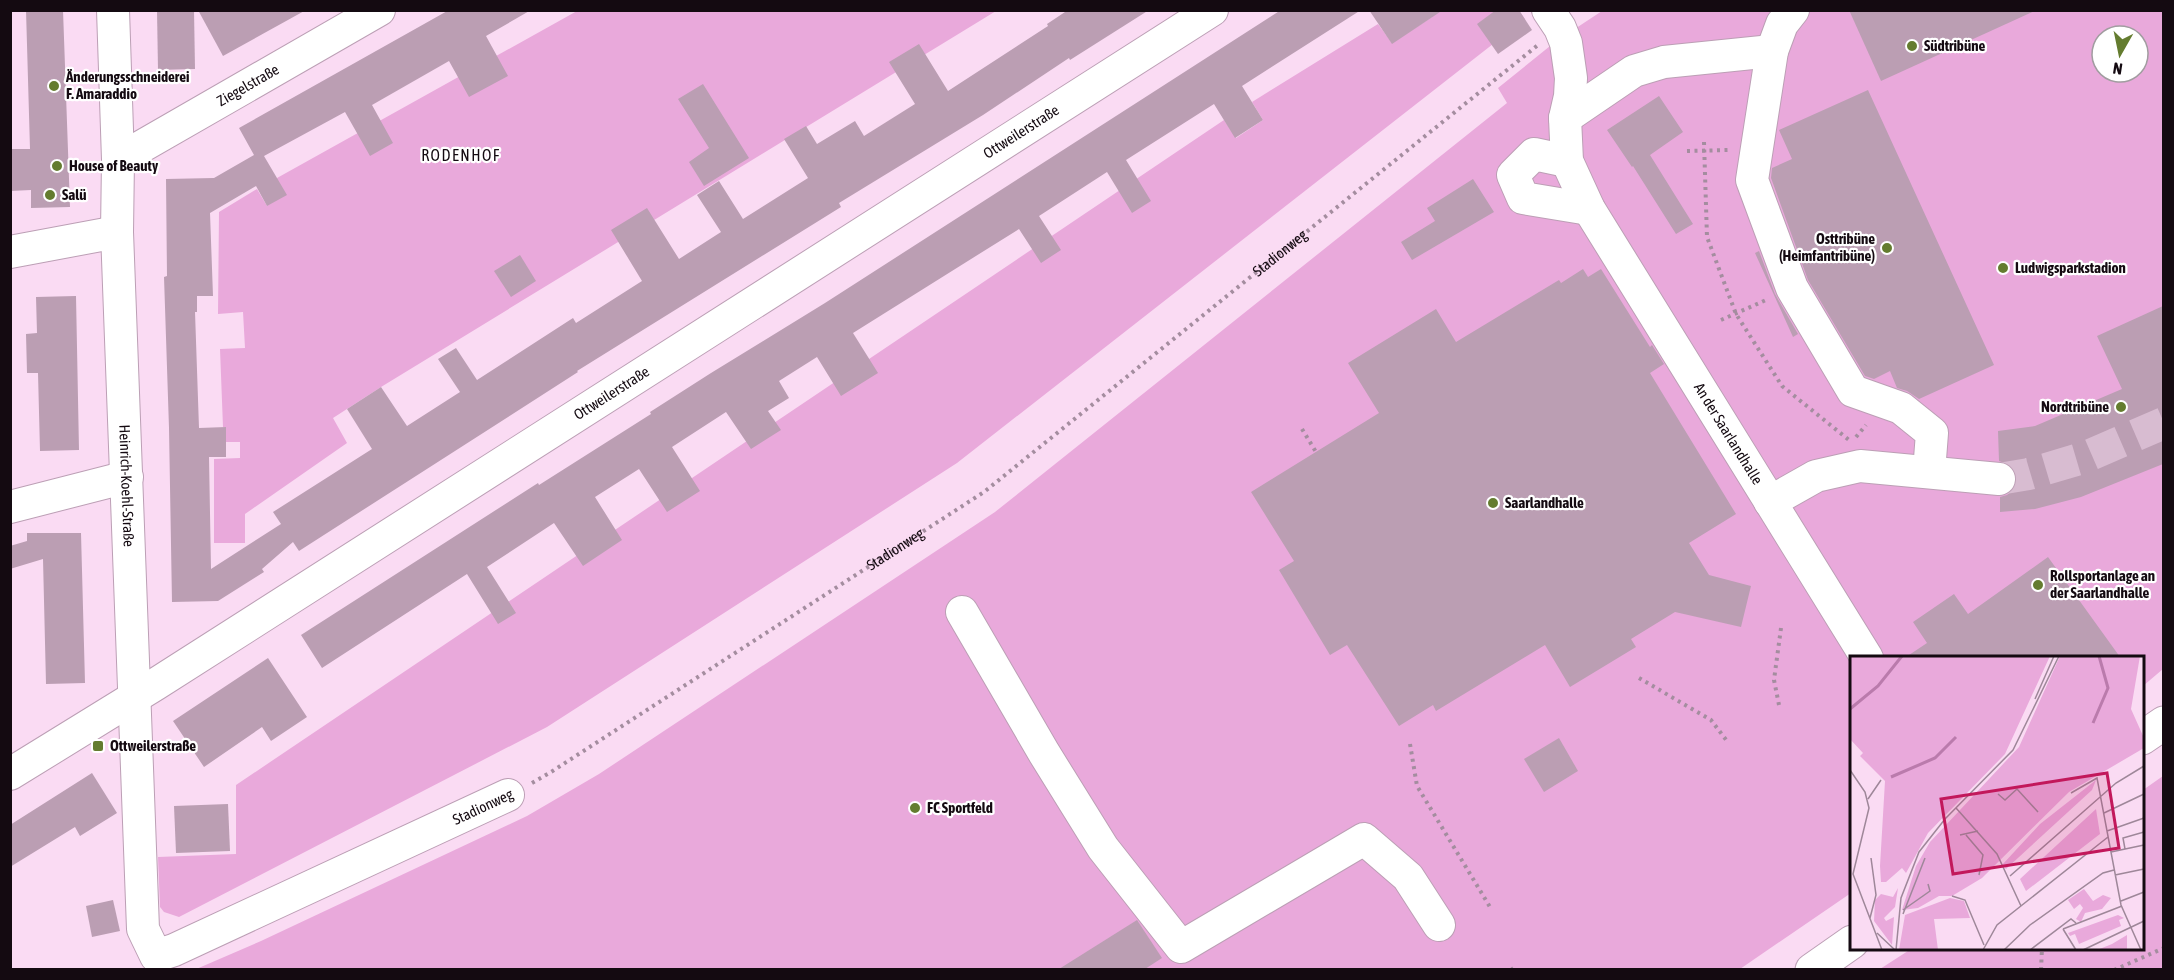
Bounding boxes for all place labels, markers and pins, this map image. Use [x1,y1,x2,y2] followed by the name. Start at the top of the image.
[1924,37,1985,54] place label: Südtribüne
[1905,39,1919,53] marker: Südtribüne
[65,68,190,102] place label: Änderungsschneiderei F. Amaraddio
[47,79,61,93] marker: Änderungsschneiderei F. Amaraddio
[69,157,159,174] place label: House of Beauty
[50,159,64,173] marker: House of Beauty
[62,186,87,203] place label: Salü
[43,188,57,202] marker: Salü
[1779,230,1875,264] place label: Osttribüne (Heimfantribüne)
[1880,241,1894,255] marker: Osttribüne (Heimfantribüne)
[2015,259,2126,276] place label: Ludwigsparkstadion
[1996,261,2010,275] marker: Ludwigsparkstadion
[2041,398,2109,415] place label: Nordtribüne
[2114,400,2128,414] marker: Nordtribüne
[1505,494,1584,511] place label: Saarlandhalle
[1486,496,1500,510] marker: Saarlandhalle
[2050,567,2155,601] place label: Rollsportanlage an der Saarlandhalle
[2031,578,2045,592] marker: Rollsportanlage an der Saarlandhalle
[110,737,196,754] place label: Ottweilerstraße
[91,739,105,753] marker: Ottweilerstraße
[927,799,993,816] place label: FC Sportfeld
[908,801,922,815] marker: FC Sportfeld

